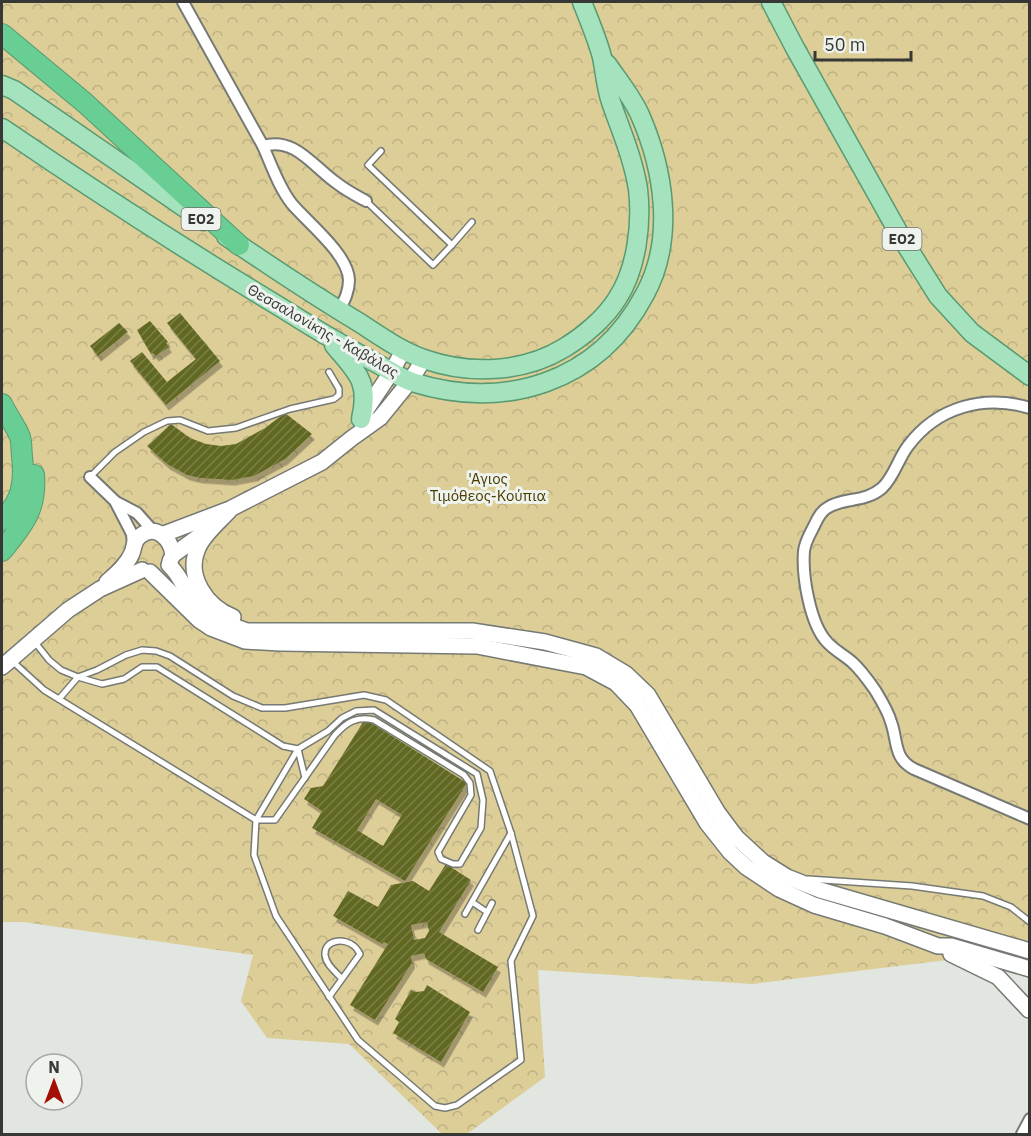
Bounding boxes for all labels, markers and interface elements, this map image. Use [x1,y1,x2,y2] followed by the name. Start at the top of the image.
[815,24,911,62] scale bar
[824,33,866,56] text: 50 m
[182,208,220,230] road number: ΕΟ2
[882,228,922,250] road number: ΕΟ2
[244,279,402,382] street label: Θεσσαλονίκης - Καβάλας
[430,469,547,505] park label: 'Αγιος Τιμόθεος-Κούπια
[24,1052,84,1112] north arrow
[48,1057,60,1077] text: N

